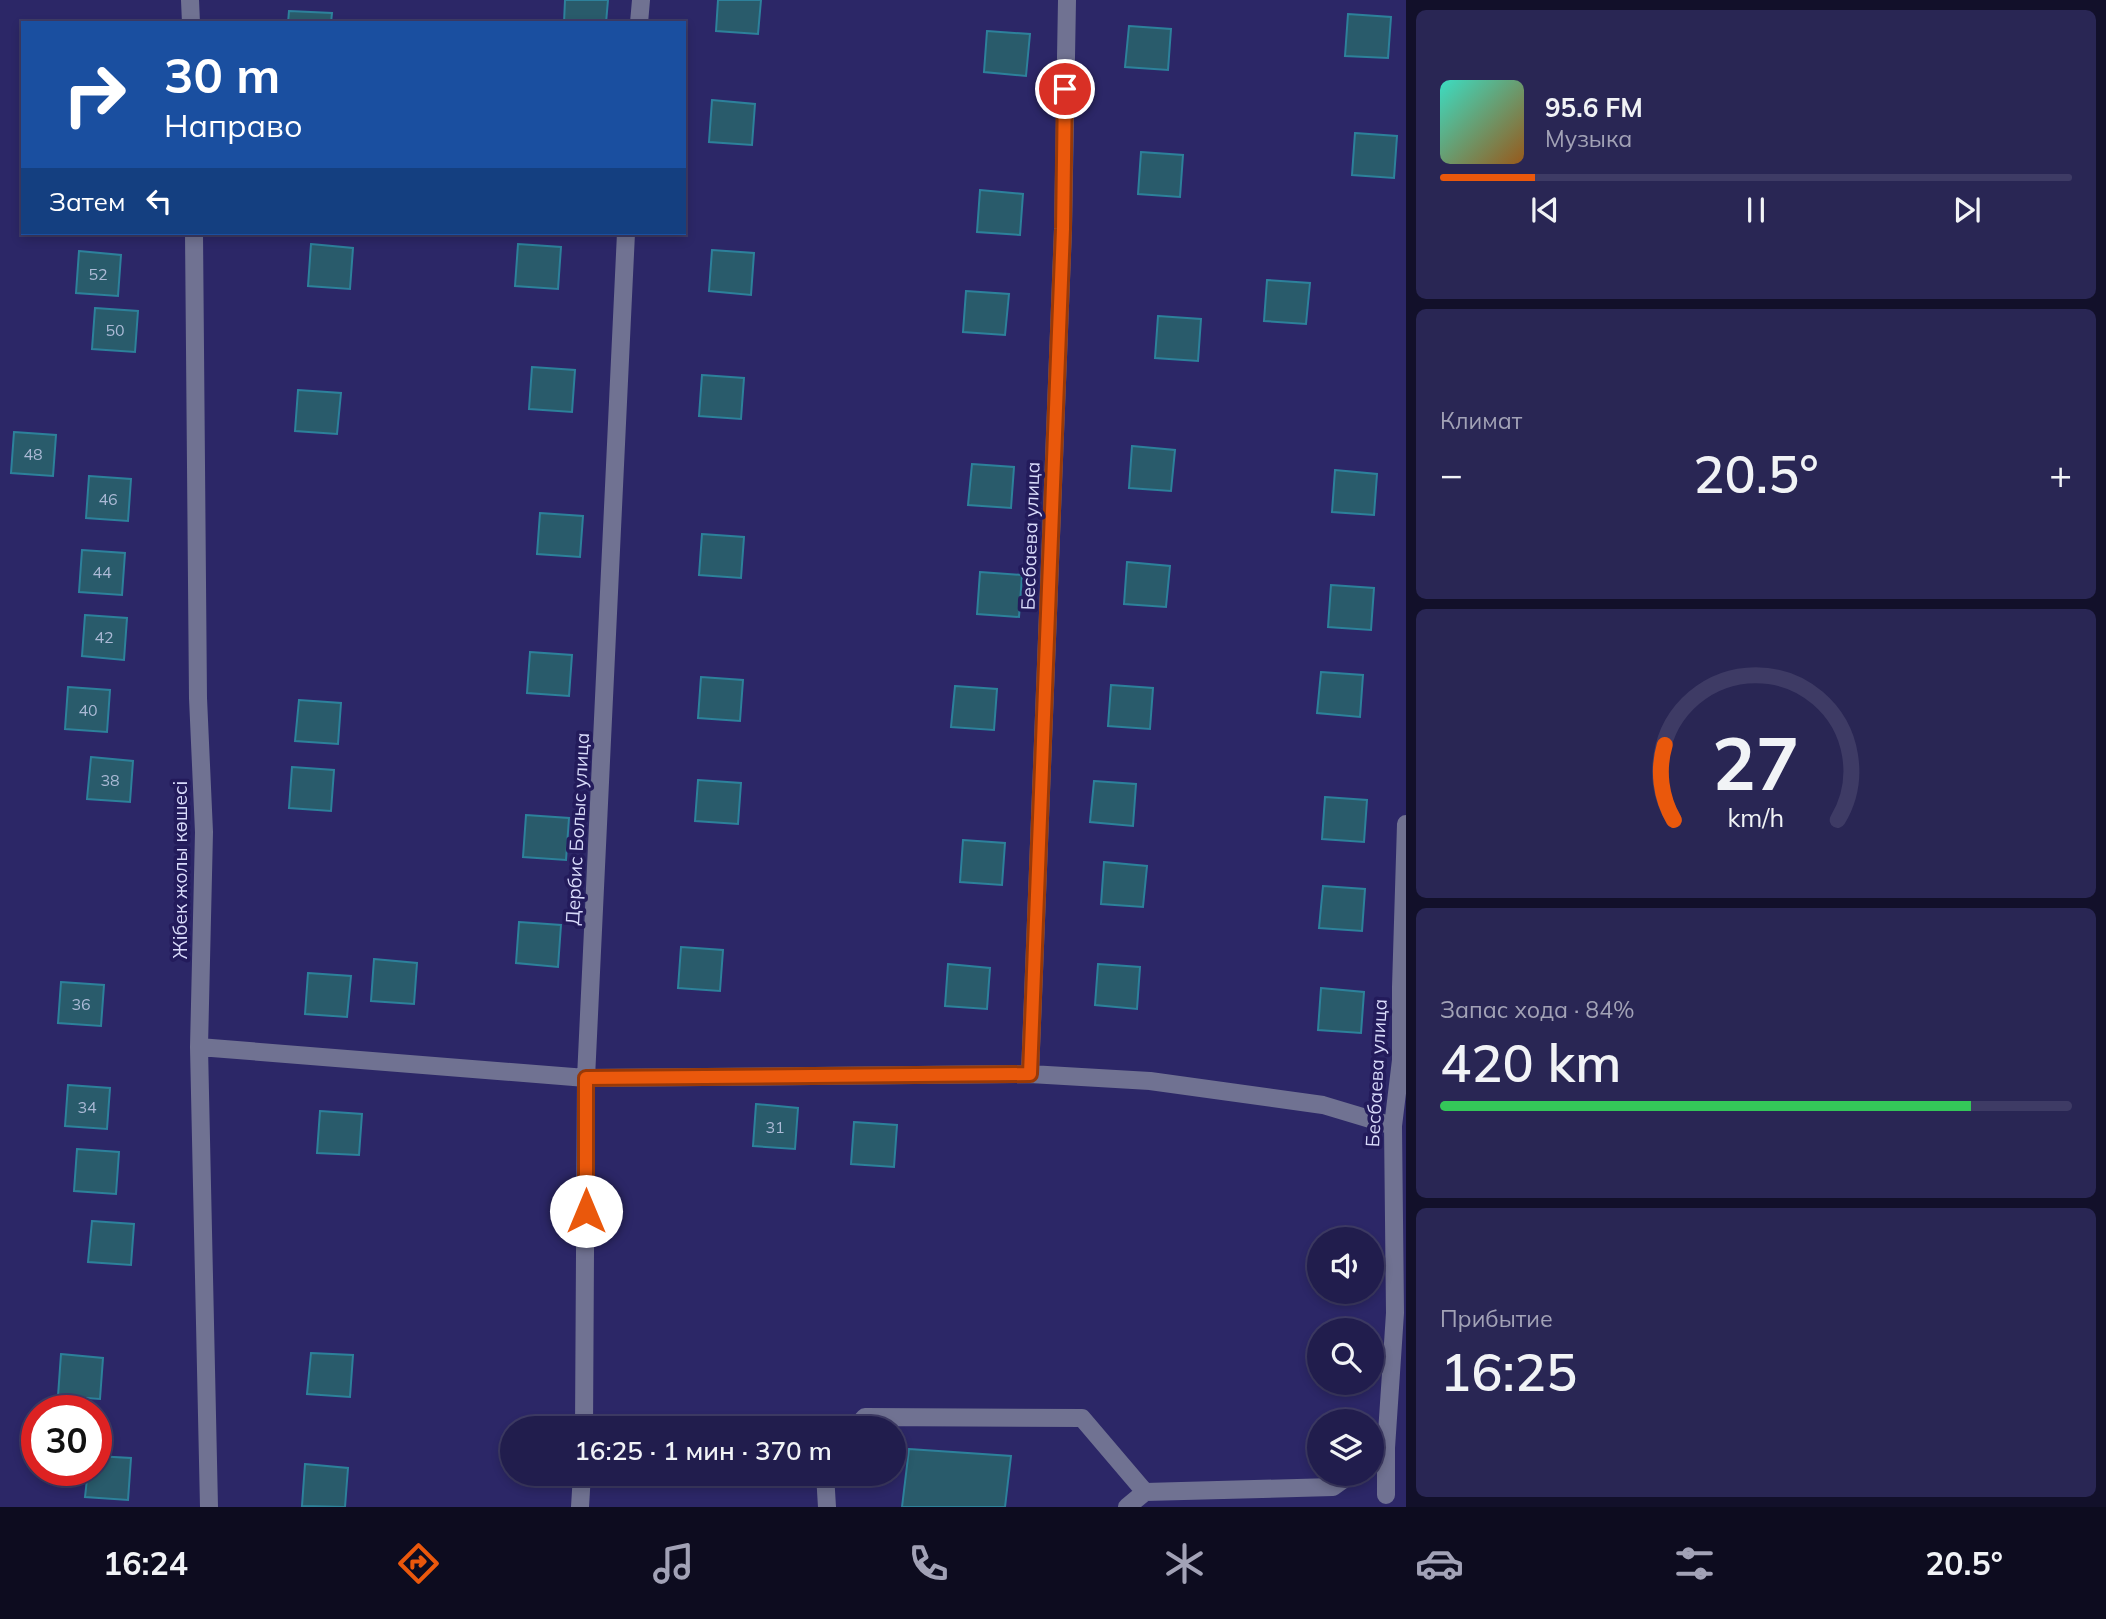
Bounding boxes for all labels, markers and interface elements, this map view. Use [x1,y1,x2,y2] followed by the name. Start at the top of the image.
[164,44,280,105] text: 30 m
[49,49,140,140] icon: right
[1035,59,1095,119] pin
[1046,70,1084,108] icon: arrive
[1545,91,1643,124] text: 95.6 FM
[164,105,303,145] text: Направо
[1545,124,1632,153] text: Музыка
[140,182,178,220] icon: left
[49,185,126,218] text: Затем
[1526,191,1564,229] icon: previous
[1737,191,1775,229] icon: pause
[1948,191,1986,229] icon: next
[88,264,108,284] house number: 52
[105,320,125,340] house number: 50
[1440,406,1522,435] text: Климат
[1693,441,1819,506] text: 20.5°
[23,444,43,464] house number: 48
[1440,450,1463,498] text: −
[2049,450,2072,498] text: +
[1015,461,1045,611] street label: Бесбаева улица
[98,489,118,509] house number: 46
[92,562,112,582] house number: 44
[94,627,114,647] house number: 42
[78,700,98,720] house number: 40
[1712,717,1800,808] text: 27
[560,732,594,926] street label: Дербис Болыс улица
[100,770,120,790] house number: 38
[168,781,192,959] street label: Жібек жолы көшесі
[1728,801,1784,832] text: km/h
[71,994,91,1014] house number: 36
[1440,995,1635,1024] text: Запас хода · 84%
[1360,998,1392,1148] street label: Бесбаева улица
[1440,1030,1621,1095] text: 420 km
[77,1097,97,1117] house number: 34
[765,1117,785,1137] house number: 31
[549,1174,623,1248] position arrow
[1307,1227,1384,1486] map controls
[1307,1227,1384,1304] button: sound
[1440,1304,1553,1333] text: Прибытие
[1307,1318,1384,1395] button: search
[1440,1339,1577,1404] text: 16:25
[21,1395,112,1486] speed limit sign: 30
[1307,1409,1384,1486] button: layers
[574,1434,832,1467] text: 16:25 · 1 мин · 370 m
[394,1539,443,1588] icon: directions
[649,1539,698,1588] icon: music
[904,1539,953,1588] icon: phone
[1160,1539,1209,1588] icon: climate
[1415,1539,1464,1588] icon: car
[1670,1539,1719,1588] icon: filters
[103,1543,188,1583] text: 16:24
[1925,1543,2003,1583] text: 20.5°

